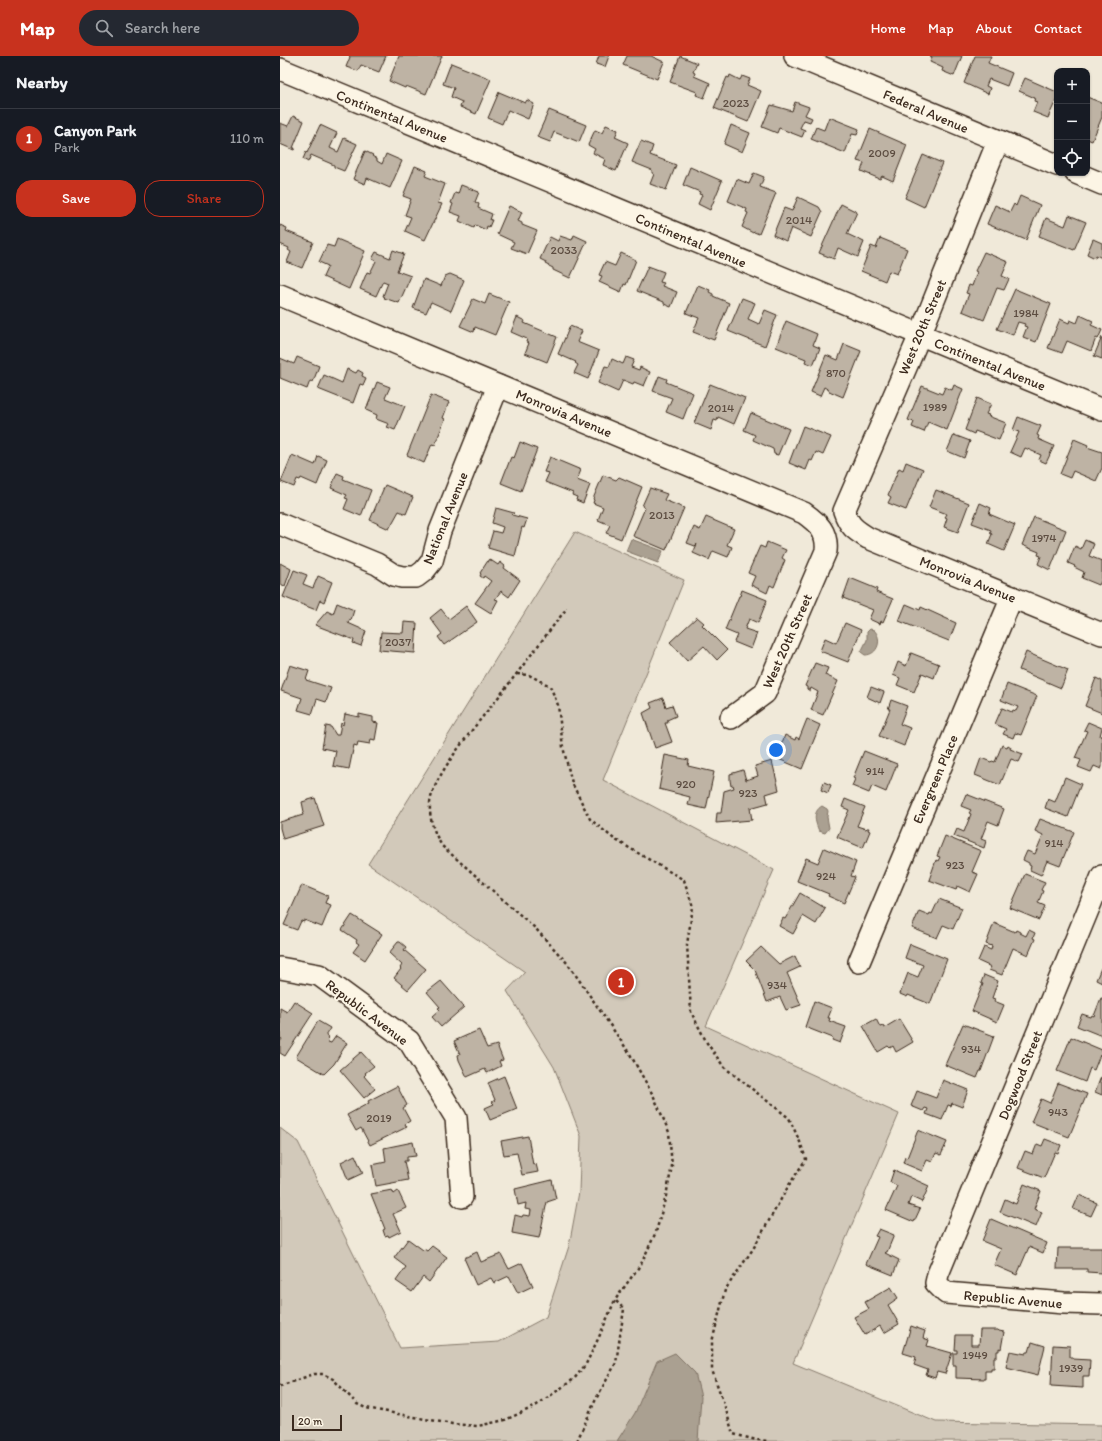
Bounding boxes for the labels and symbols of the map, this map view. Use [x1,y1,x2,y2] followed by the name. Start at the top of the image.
[333,86,450,147] street label: Continental Avenue
[880,86,971,137] street label: Federal Avenue
[723,96,750,110] house number: 2023
[868,146,896,160] house number: 2009
[633,209,749,272] street label: Continental Avenue
[786,213,812,227] house number: 2014
[551,243,578,257] house number: 2033
[895,277,950,377] street label: West 20th Street
[1013,306,1039,320] house number: 1984
[931,334,1048,395] street label: Continental Avenue
[826,366,846,380] house number: 870
[513,386,615,441] street label: Monrovia Avenue
[923,400,947,414] house number: 1989
[708,401,734,415] house number: 2014
[419,469,472,567] street label: National Avenue
[649,508,675,522] house number: 2013
[1031,531,1057,545] house number: 1974
[917,552,1019,607] street label: Monrovia Avenue
[759,591,816,691] street label: West 20th Street
[385,635,411,649] house number: 2037
[909,732,962,826] street label: Evergreen Place
[766,740,786,760] your location
[865,764,885,778] house number: 914
[676,777,696,791] house number: 920
[738,786,758,800] house number: 923
[1044,836,1064,850] house number: 914
[945,858,965,872] house number: 923
[816,869,836,883] house number: 924
[608,967,634,997] pin: 1
[322,976,412,1049] street label: Republic Avenue
[767,978,787,992] house number: 934
[995,1028,1046,1122] street label: Dogwood Street
[961,1042,981,1056] house number: 934
[1048,1105,1068,1119] house number: 943
[366,1111,392,1125] house number: 2019
[963,1287,1063,1312] street label: Republic Avenue
[962,1348,988,1362] house number: 1949
[1059,1361,1083,1375] house number: 1939
[292,1413,342,1432] scale bar

